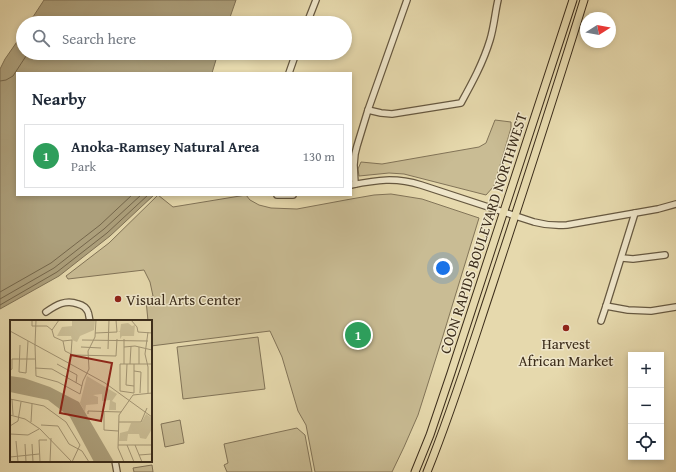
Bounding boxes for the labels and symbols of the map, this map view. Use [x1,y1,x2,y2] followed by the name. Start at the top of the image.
[580,12,616,48] north arrow
[434,109,532,356] street label: COON RAPIDS BOULEVARD NORTHWEST
[433,258,453,278] your location
[126,289,241,310] place label: Visual Arts Center
[113,294,123,304] marker: Visual Arts Center
[10,320,152,462] inset map
[345,320,371,350] pin: 1
[561,323,571,333] marker: Harvest African Market
[519,333,614,371] place label: Harvest African Market

